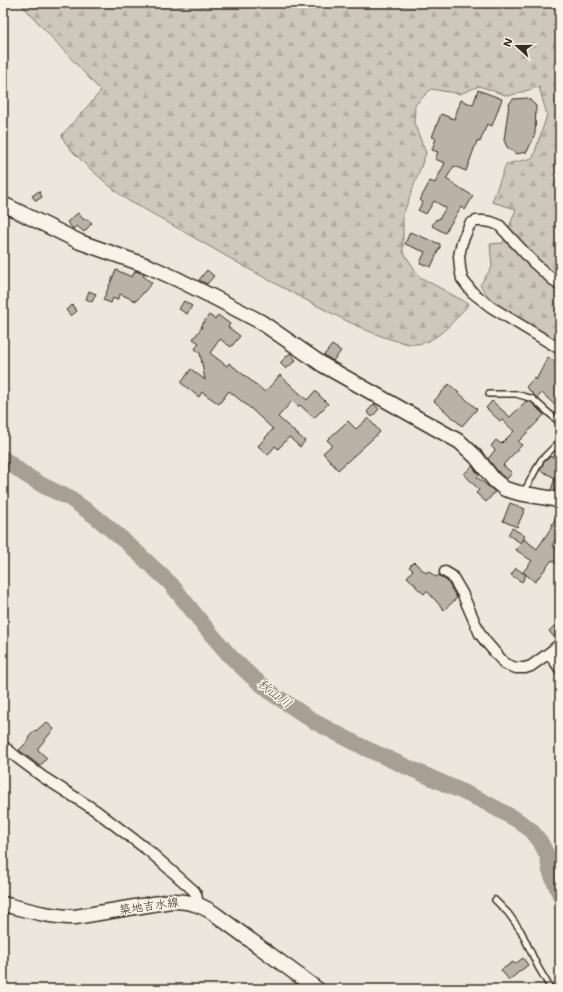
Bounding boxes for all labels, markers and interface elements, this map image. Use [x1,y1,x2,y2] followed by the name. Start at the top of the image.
[497,26,537,66] north arrow
[499,36,516,49] text: N
[255,674,296,711] water label: 秋山川
[118,893,180,917] street label: 築地吉水線

